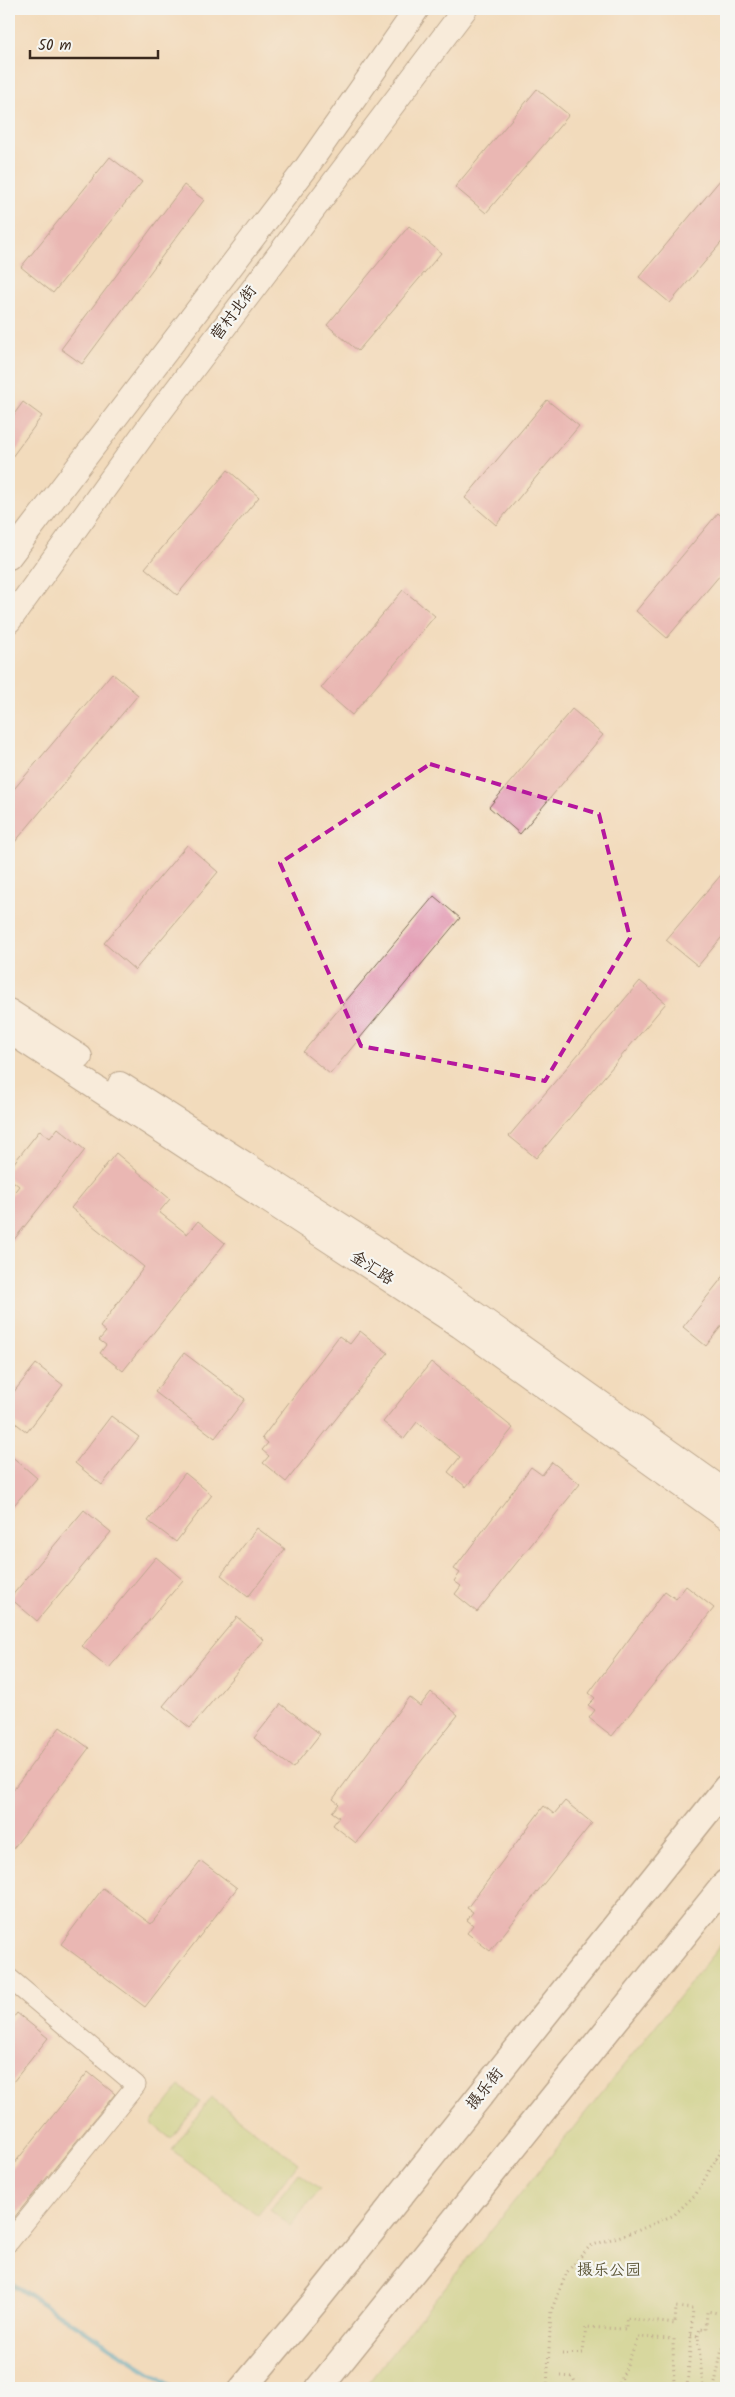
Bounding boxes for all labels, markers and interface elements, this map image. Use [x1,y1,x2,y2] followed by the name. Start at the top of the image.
[30,28,158,60] scale bar
[38,34,72,58] text: 50 m
[205,280,263,346] street label: 营村北街
[345,1244,399,1292] street label: 金汇路
[460,2062,510,2116] street label: 摄乐街
[577,2258,641,2283] park label: 摄乐公园

